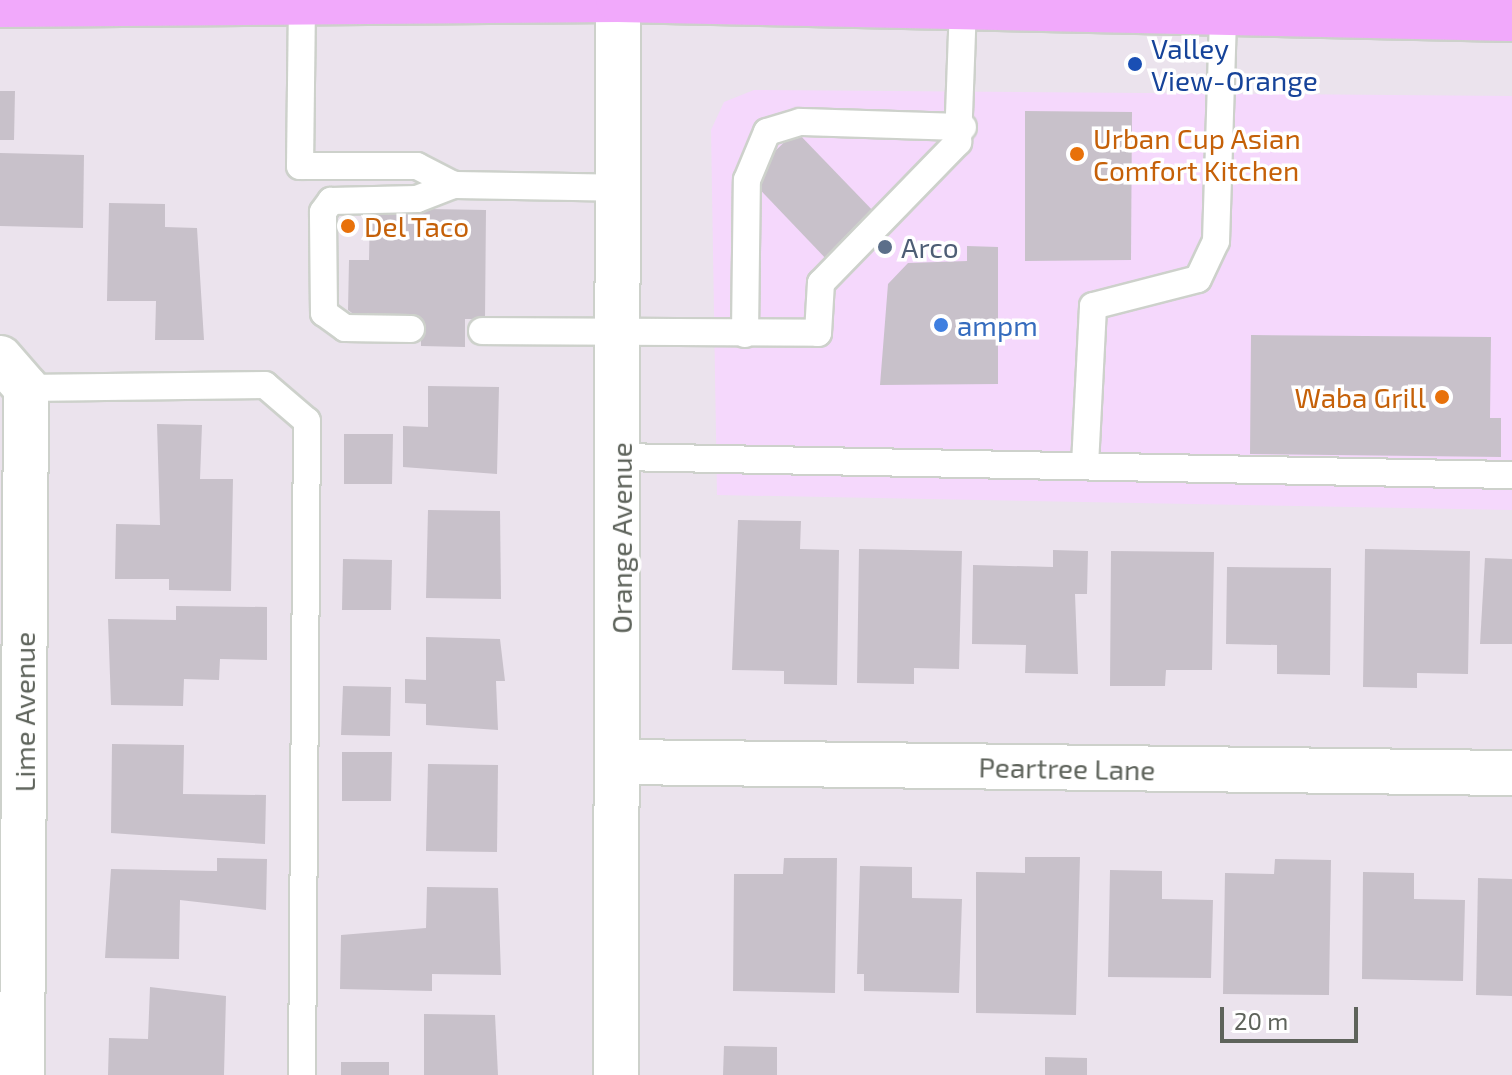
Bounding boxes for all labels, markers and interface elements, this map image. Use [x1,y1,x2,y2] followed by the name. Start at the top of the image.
[1151,31,1318,97] place label: Valley View-Orange
[1126,55,1144,73] marker: Valley View-Orange
[1093,121,1301,187] place label: Urban Cup Asian Comfort Kitchen
[1068,145,1086,163] marker: Urban Cup Asian Comfort Kitchen
[364,209,471,243] place label: Del Taco
[339,217,357,235] marker: Del Taco
[901,230,959,264] place label: Arco
[876,238,894,256] marker: Arco
[957,308,1038,342] place label: ampm
[932,316,950,334] marker: ampm
[1294,380,1426,414] place label: Waba Grill
[1433,388,1451,406] marker: Waba Grill
[604,442,638,634] street label: Orange Avenue
[7,632,41,792] street label: Lime Avenue
[978,750,1156,786] street label: Peartree Lane
[1224,991,1362,1041] scale bar
[1234,1006,1288,1035] text: 20 m

